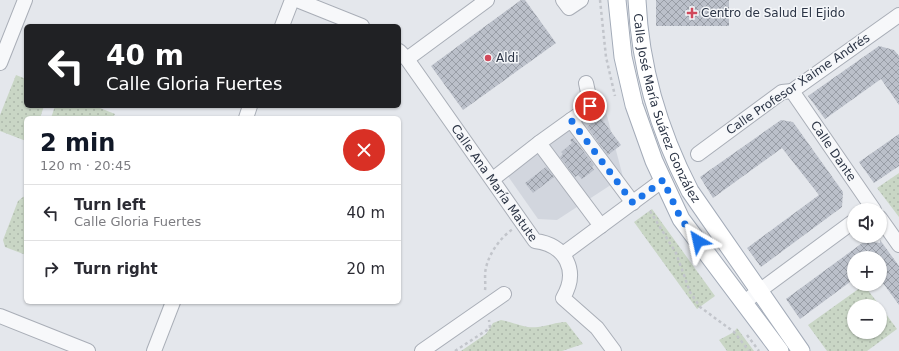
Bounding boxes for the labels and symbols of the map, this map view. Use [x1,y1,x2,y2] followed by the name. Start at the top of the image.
[701,6,845,20] place label: Centro de Salud El Ejido
[686,7,698,19] marker: Centro de Salud El Ejido
[631,13,703,205] street label: Calle José María Suárez González
[724,31,872,137] street label: Calle Profesor Xaime Andrés
[496,51,519,65] place label: Aldi
[483,53,493,63] marker: Aldi
[573,89,607,123] pin
[808,118,859,184] street label: Calle Dante
[448,122,540,244] street label: Calle Ana María Matute
[677,220,719,262] position arrow

